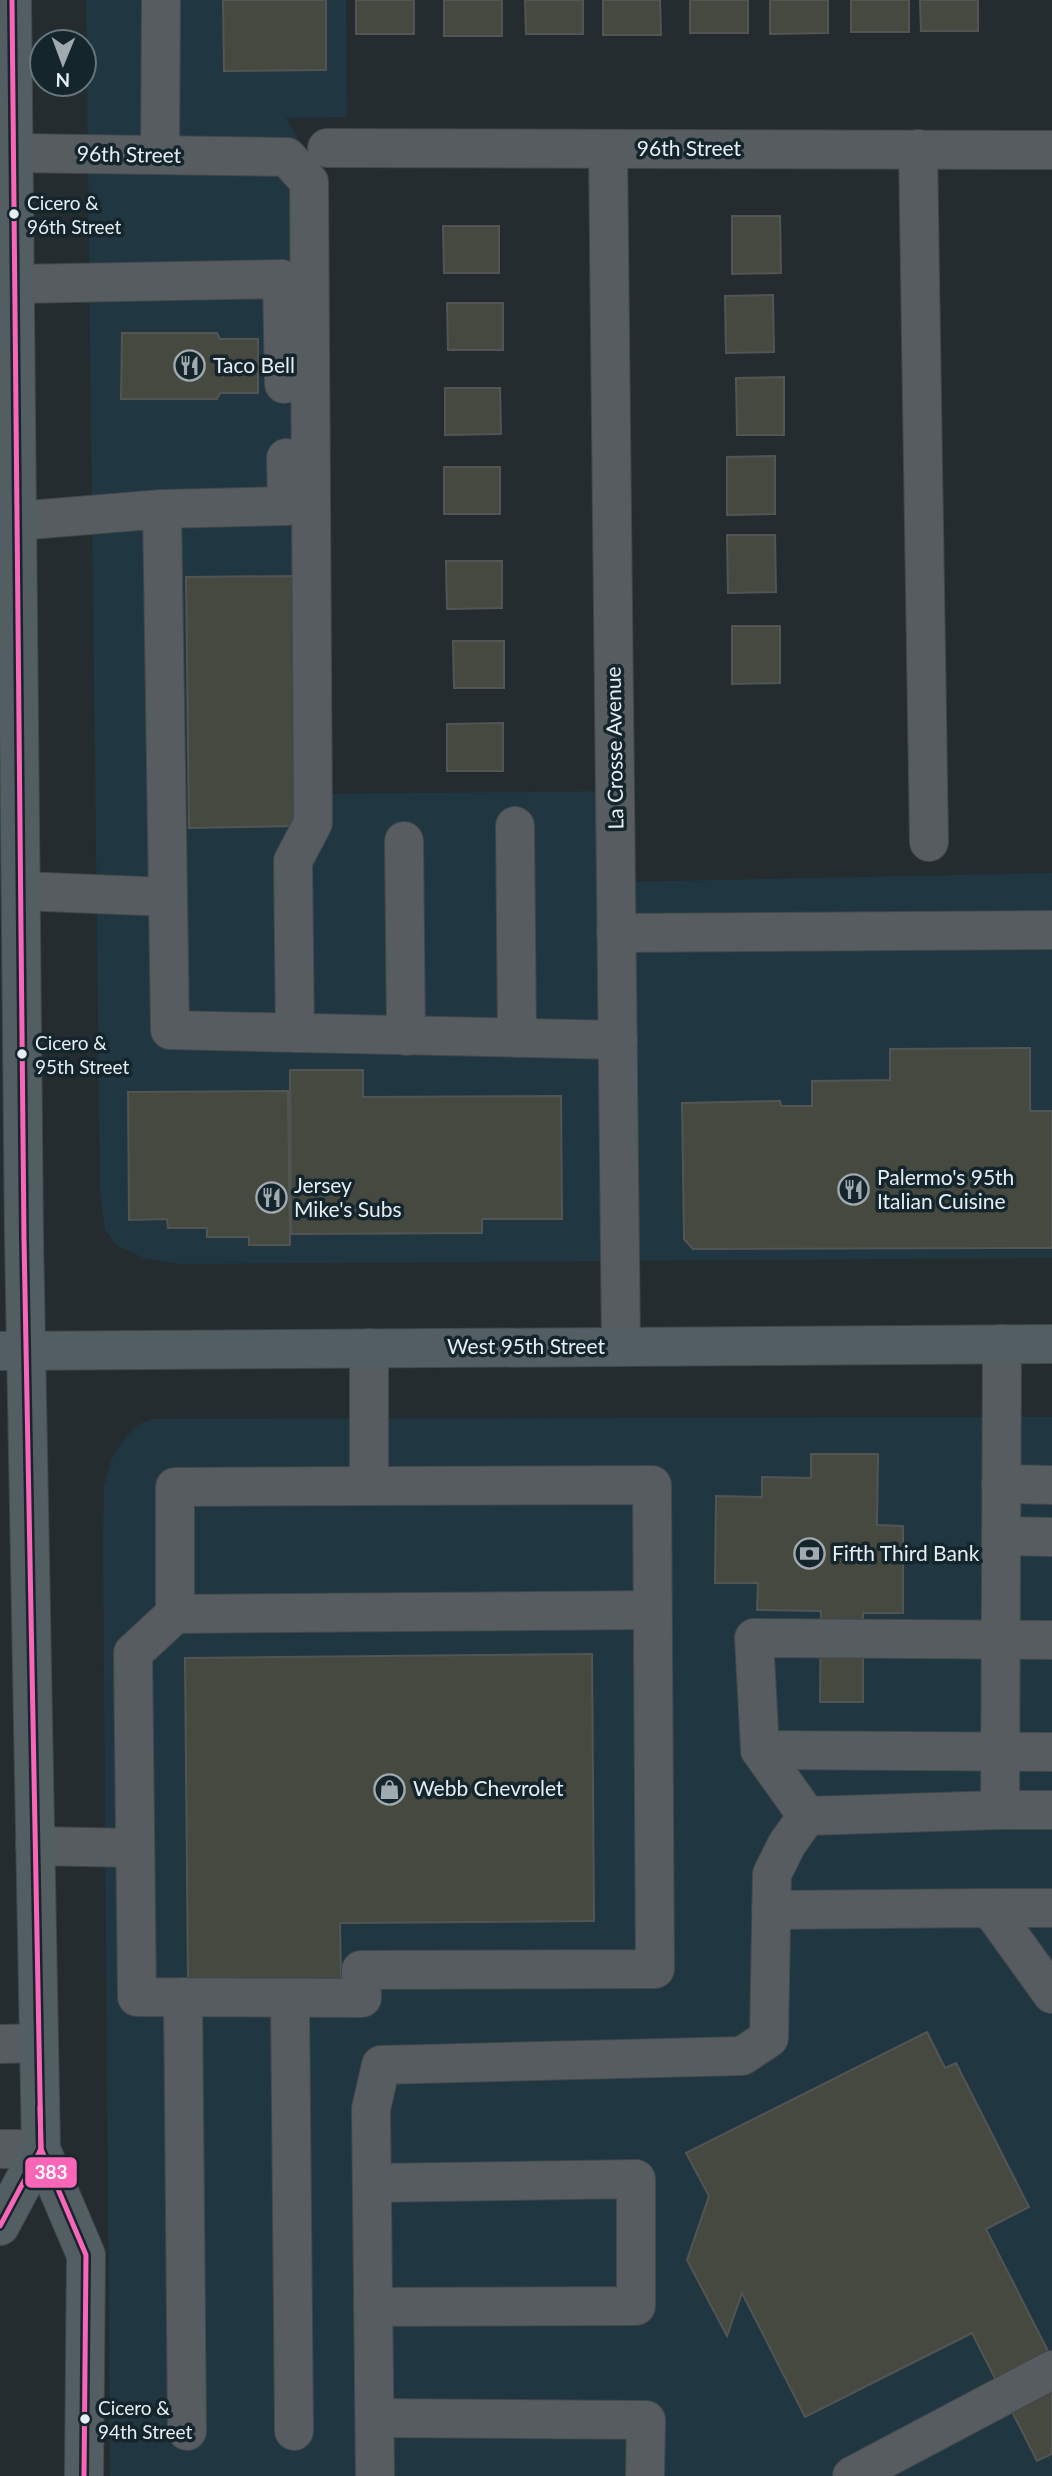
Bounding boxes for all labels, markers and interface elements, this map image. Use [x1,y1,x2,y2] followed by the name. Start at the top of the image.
[28,28,98,98] north arrow
[55,69,70,92] text: N
[637,135,742,160] street label: 96th Street
[77,140,182,167] street label: 96th Street
[27,191,122,238] place label: Cicero & 96th Street
[7,207,21,221] marker: Cicero & 96th Street
[173,349,207,383] restaurant icon: Taco Bell
[213,352,295,377] place label: Taco Bell
[600,666,627,830] street label: La Crosse Avenue
[35,1031,130,1078] place label: Cicero & 95th Street
[15,1047,29,1061] marker: Cicero & 95th Street
[877,1164,1014,1213] place label: Palermo's 95th Italian Cuisine
[294,1172,402,1221] place label: Jersey Mike's Subs
[837,1173,871,1207] restaurant icon: Palermo's 95th Italian Cuisine
[254,1181,288,1215] restaurant icon: Jersey Mike's Subs
[447,1333,605,1358] street label: West 95th Street
[792,1537,826,1571] bank icon: Fifth Third Bank
[832,1540,980,1565] place label: Fifth Third Bank
[373,1772,407,1806] shop icon: Webb Chevrolet
[413,1775,564,1800] place label: Webb Chevrolet
[24,2156,78,2189] line badge: 383
[34,2160,68,2183] text: 383
[98,2396,193,2443] place label: Cicero & 94th Street
[78,2412,92,2426] marker: Cicero & 94th Street

